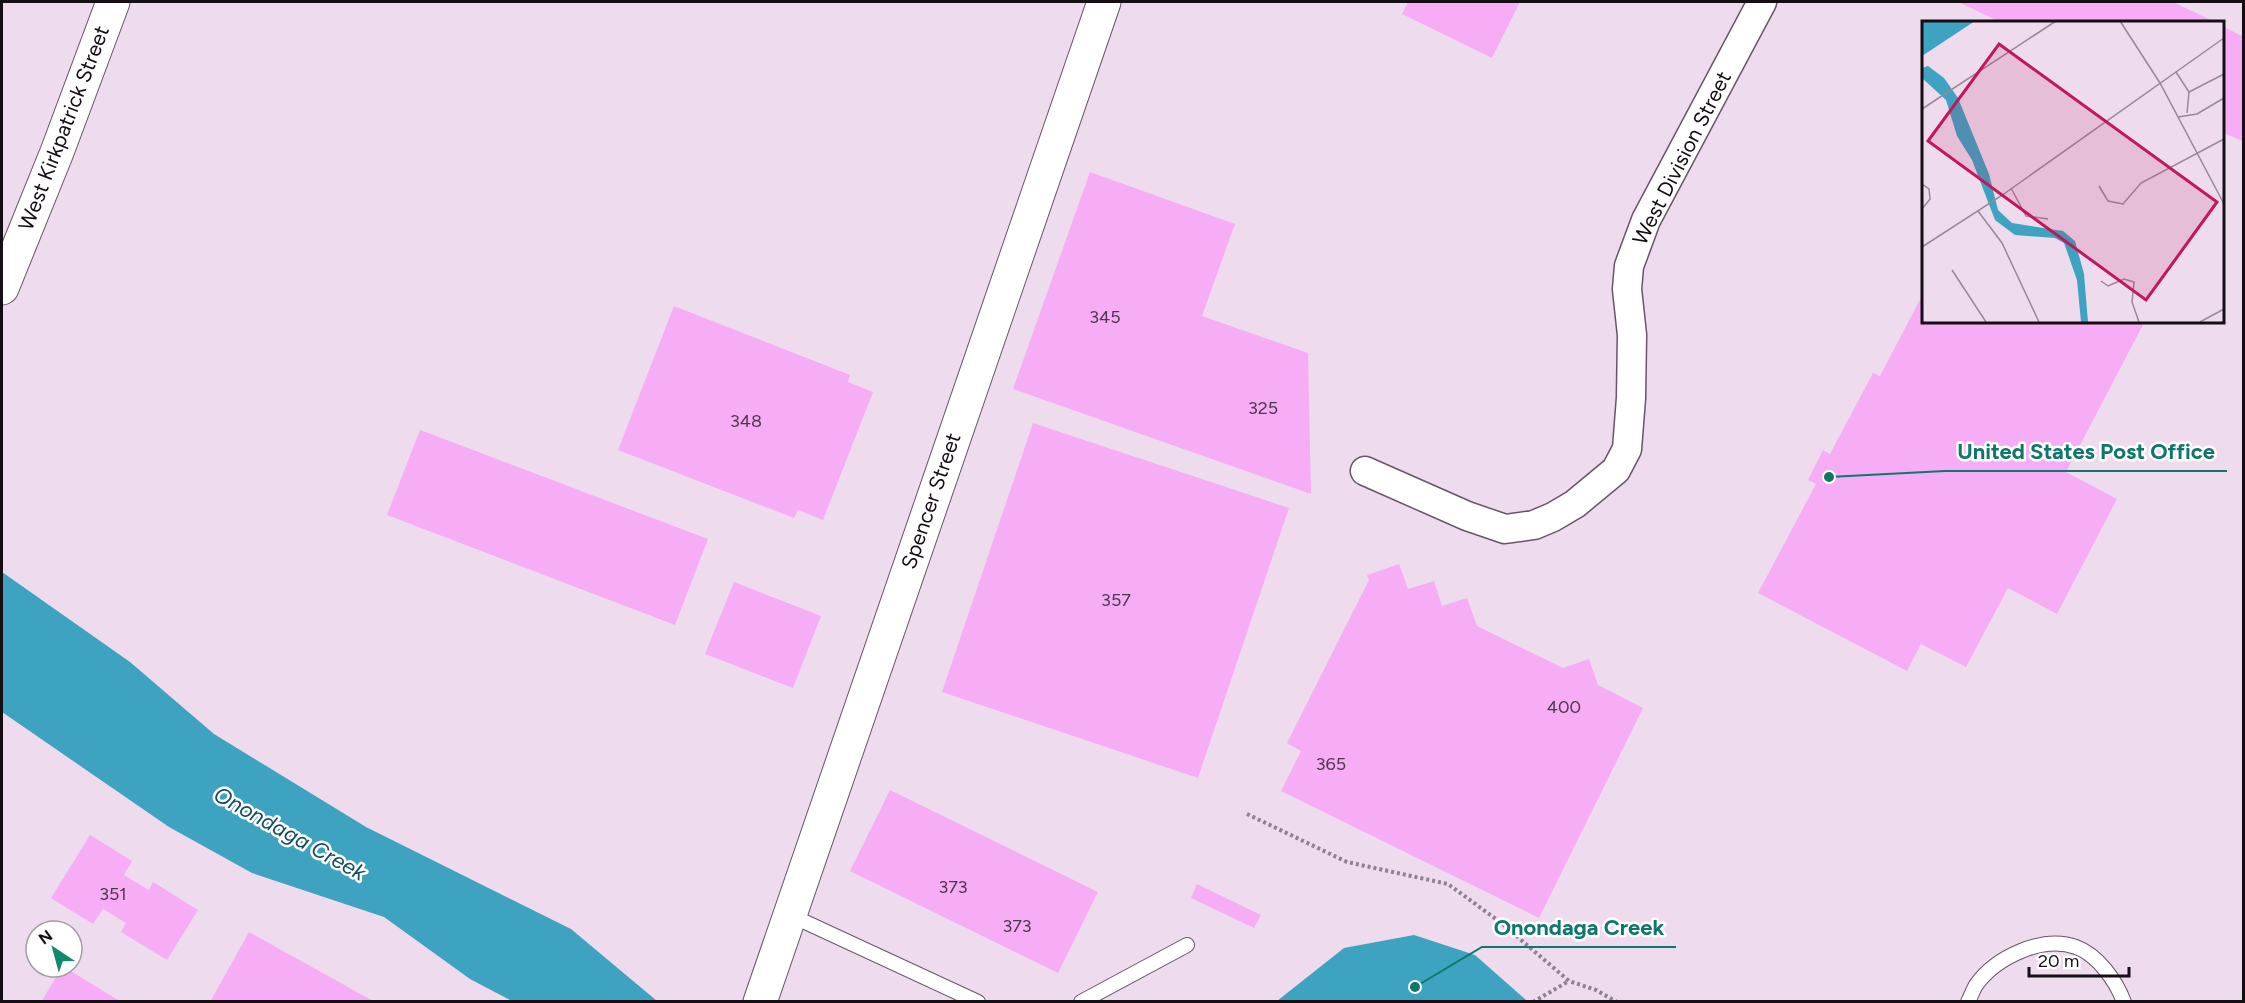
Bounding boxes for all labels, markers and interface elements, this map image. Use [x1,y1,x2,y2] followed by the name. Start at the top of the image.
[1922,21,2224,322] inset map
[13,22,114,234] street label: West Kirkpatrick Street
[1627,67,1736,249] street label: West Division Street
[1089,306,1121,328] house number: 345
[1248,397,1278,419] house number: 325
[730,410,762,432] house number: 348
[896,429,966,572] street label: Spencer Street
[1945,431,2227,471] callout: United States Post Office
[1957,438,2215,465] text: United States Post Office
[1101,589,1131,611] house number: 357
[1547,696,1581,718] house number: 400
[1316,753,1346,775] house number: 365
[209,781,372,887] water label: Onondaga Creek
[938,876,968,898] house number: 373
[99,883,127,905] house number: 351
[1482,907,1676,947] callout: Onondaga Creek
[1494,914,1664,941] text: Onondaga Creek
[1002,915,1032,937] house number: 373
[24,919,84,979] north arrow
[35,926,56,949] text: N
[2029,940,2130,978] scale bar
[2038,950,2079,972] text: 20 m

